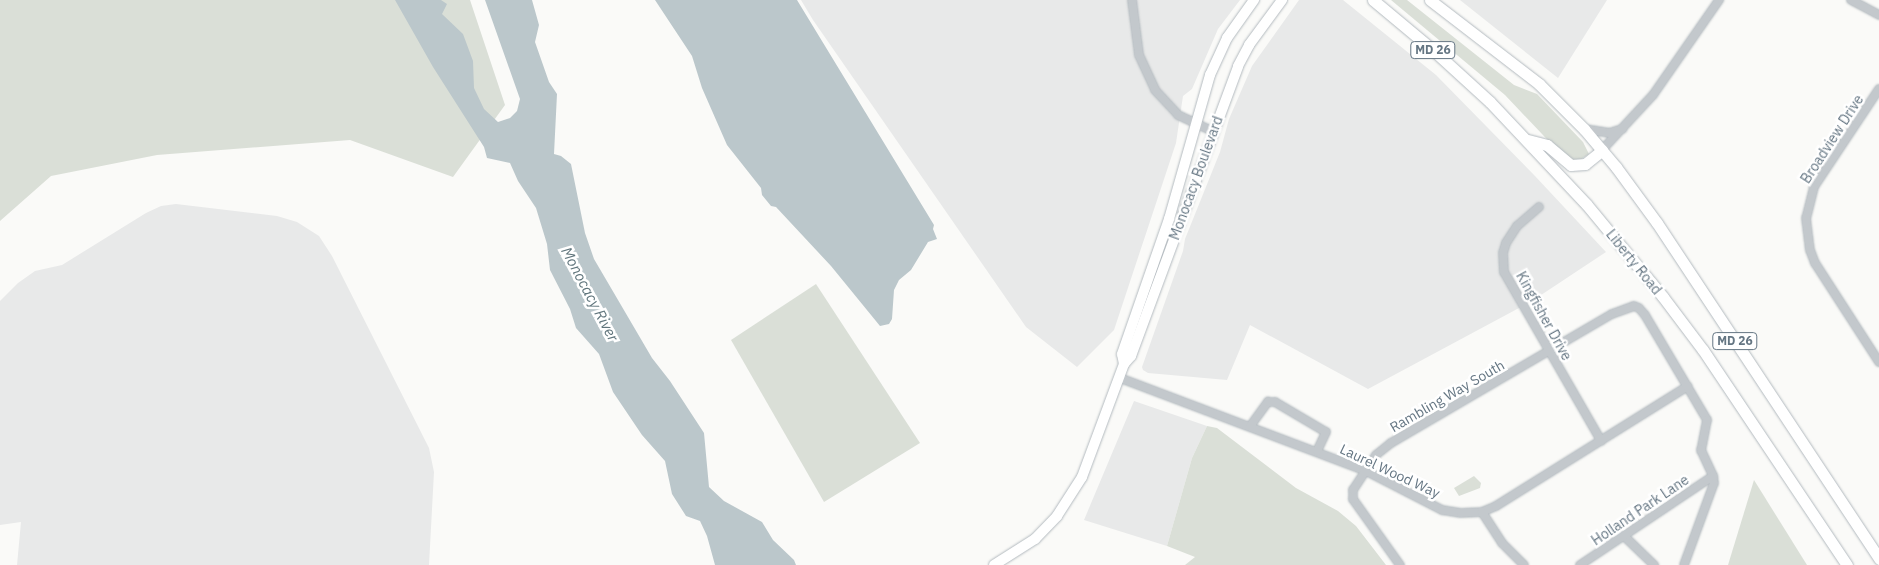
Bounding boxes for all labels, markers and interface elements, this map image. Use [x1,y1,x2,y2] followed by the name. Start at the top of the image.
[1409,40,1457,60] road number: MD 26
[1797,92,1867,186] street label: Broadview Drive
[1166,114,1226,242] street label: Monocacy Boulevard
[1603,226,1665,298] street label: Liberty Road
[558,244,622,344] water label: Monocacy River
[1513,269,1575,363] street label: Kingfisher Drive
[1711,332,1759,351] road number: MD 26
[1387,356,1507,436] street label: Rambling Way South
[1337,440,1443,502] street label: Laurel Wood Way
[1588,471,1692,549] street label: Holland Park Lane

